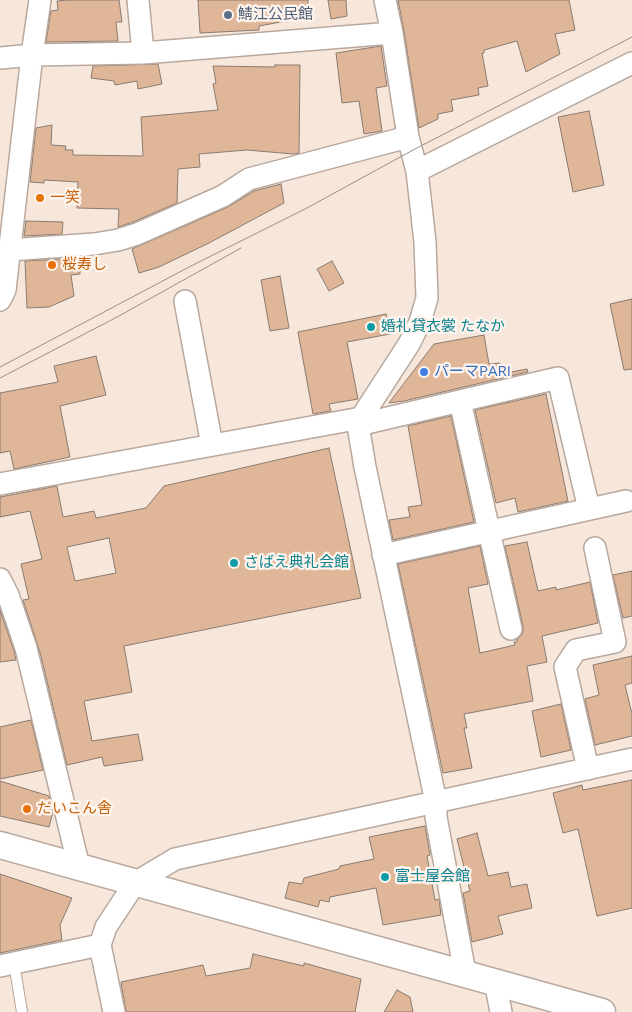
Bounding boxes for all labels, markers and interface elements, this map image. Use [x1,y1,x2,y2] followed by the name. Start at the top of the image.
[238,6,313,24] place label: 鯖江公民館
[222,9,234,21] marker: 鯖江公民館
[50,189,80,207] place label: 一笑
[34,192,46,204] marker: 一笑
[62,256,107,274] place label: 桜寿し
[46,259,58,271] marker: 桜寿し
[381,318,505,336] place label: 婚礼貸衣裳 たなか
[365,321,377,333] marker: 婚礼貸衣裳 たなか
[434,363,511,381] place label: パーマPARI
[418,366,430,378] marker: パーマPARI
[244,554,349,572] place label: さばえ典礼会館
[228,557,240,569] marker: さばえ典礼会館
[37,800,112,818] place label: だいこん舎
[21,803,33,815] marker: だいこん舎
[395,868,470,886] place label: 富士屋会館
[379,871,391,883] marker: 富士屋会館

